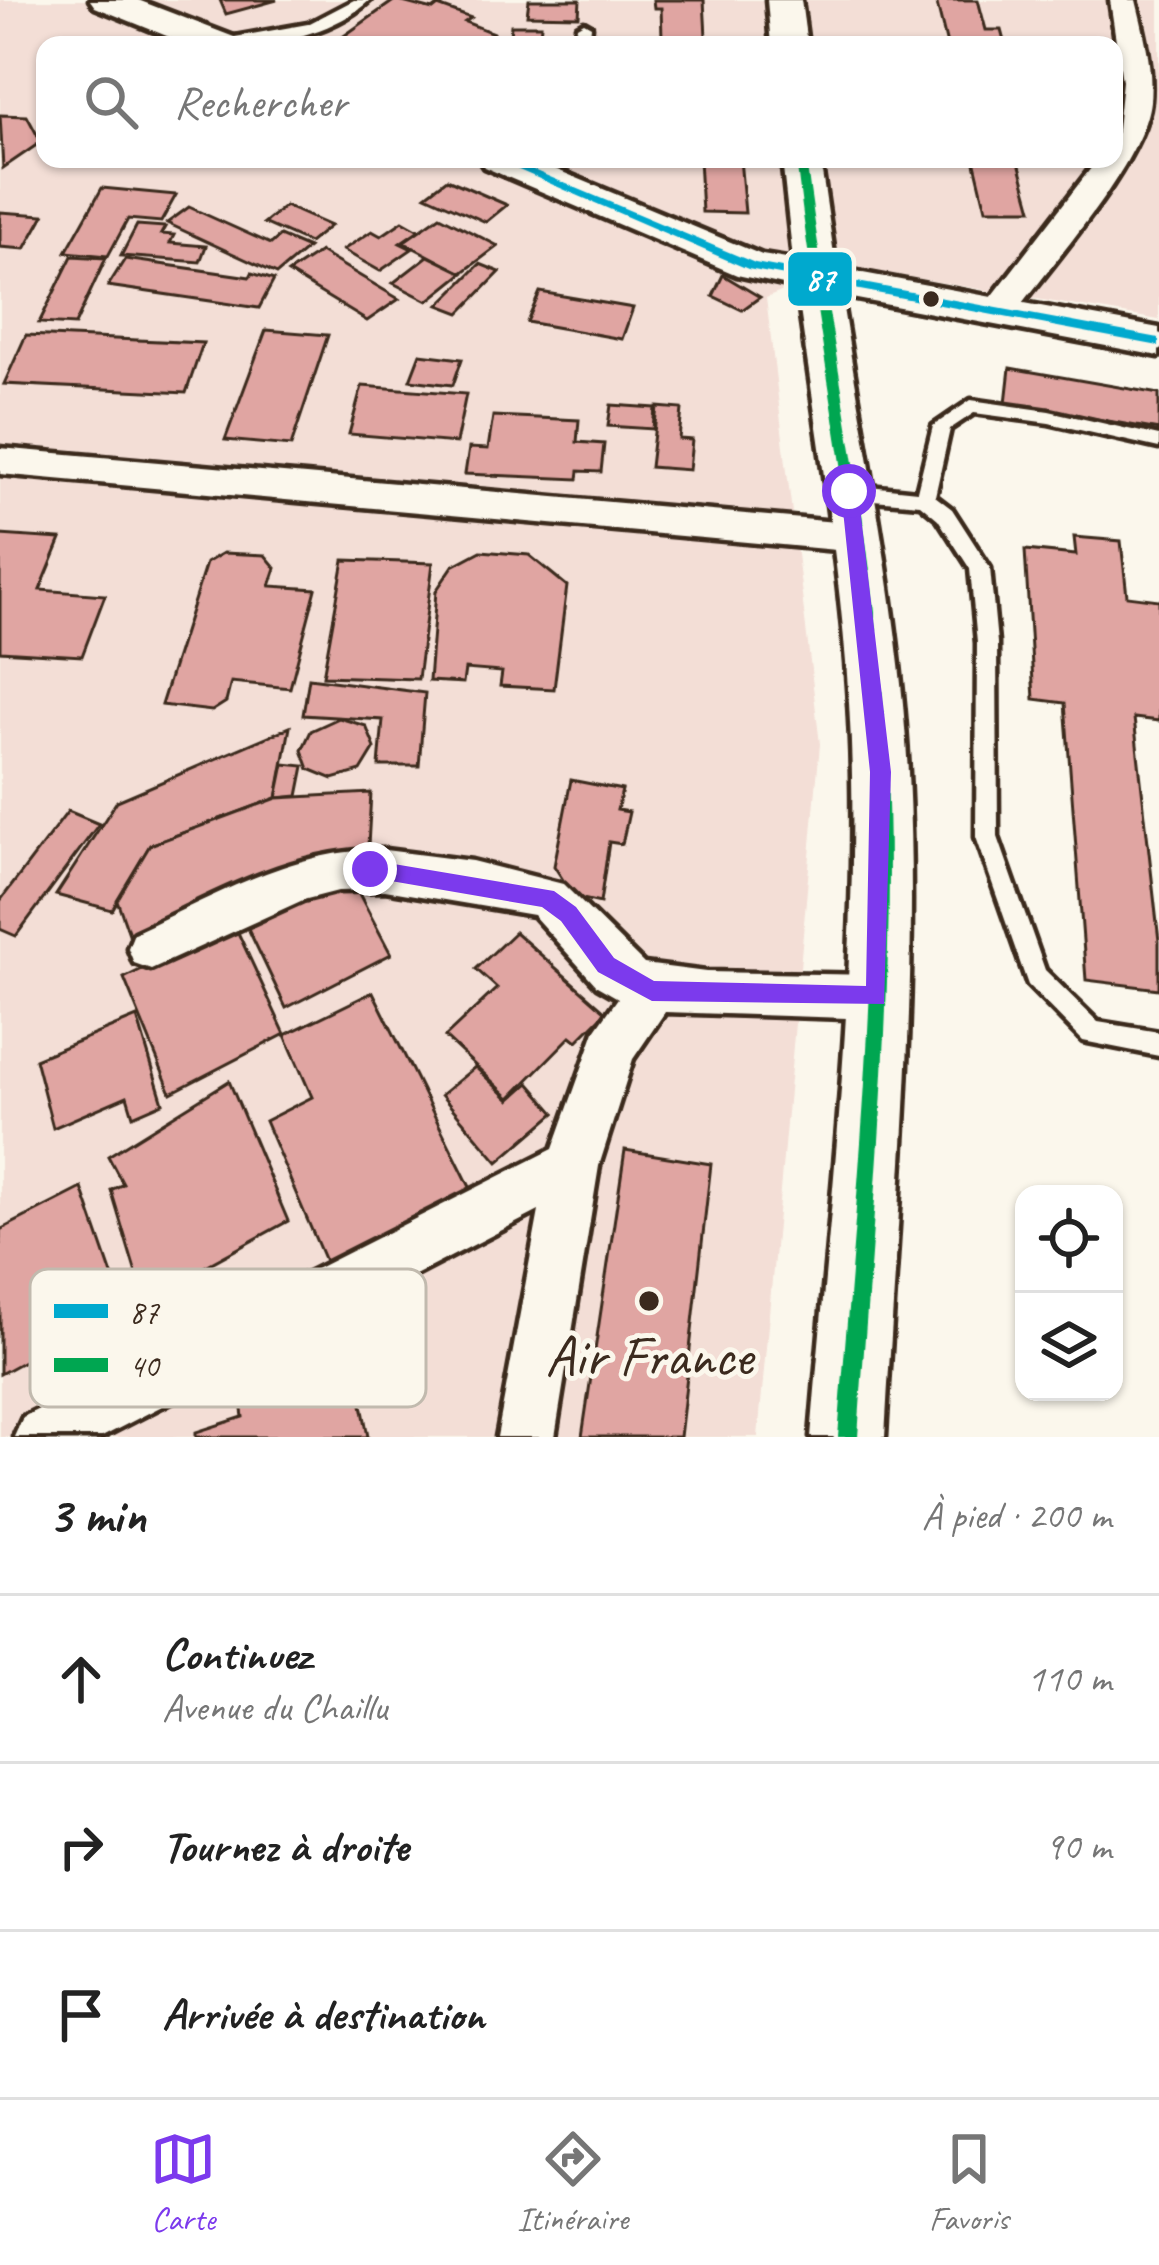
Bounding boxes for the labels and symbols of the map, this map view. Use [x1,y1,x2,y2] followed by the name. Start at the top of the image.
[786,250,854,308] line badge: 87
[805,258,838,300] text: 87
[920,288,942,310] unlabelled marker
[822,464,876,518] route start
[343,842,397,896] route end
[30,1269,426,1407] legend
[636,1288,662,1314] marker: Air France
[129,1291,161,1333] text: 87
[545,1320,756,1392] place label: Air France
[129,1345,161,1387] text: 40

